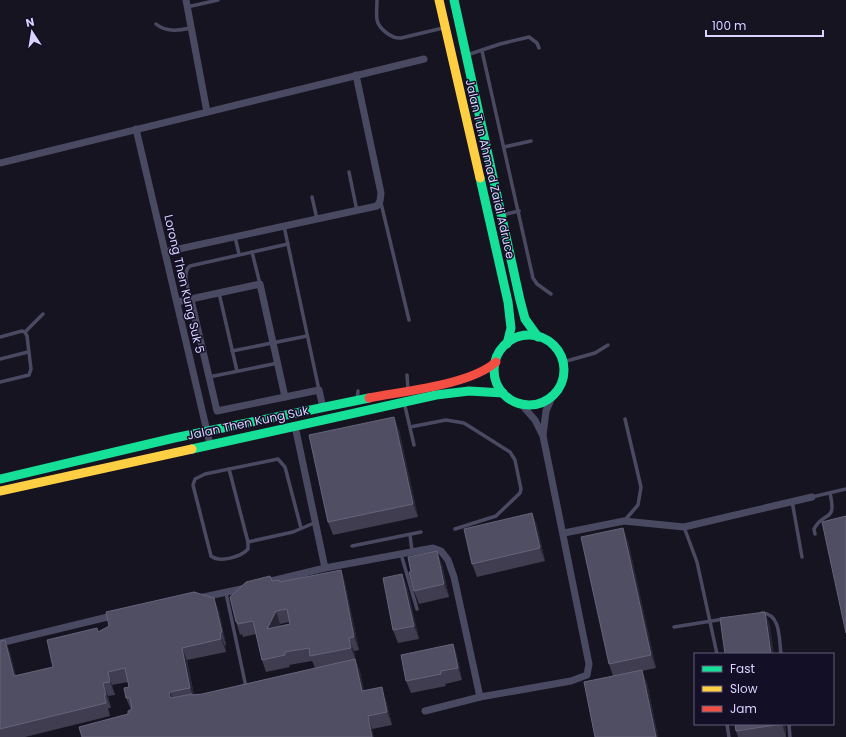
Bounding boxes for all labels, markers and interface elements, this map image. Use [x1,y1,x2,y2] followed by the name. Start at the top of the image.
[12,12,52,52] north arrow
[706,12,823,38] scale bar
[24,14,36,31] text: N
[712,17,746,34] text: 100 m
[462,77,519,260] street label: Jalan Tun Ahmad Zaidi Adruce
[160,213,209,355] street label: Lorong Then Kung Suk 5
[186,401,311,444] street label: Jalan Then Kung Suk
[694,653,834,725] legend
[730,660,755,677] text: Fast
[730,680,758,697] text: Slow
[730,700,757,717] text: Jam

